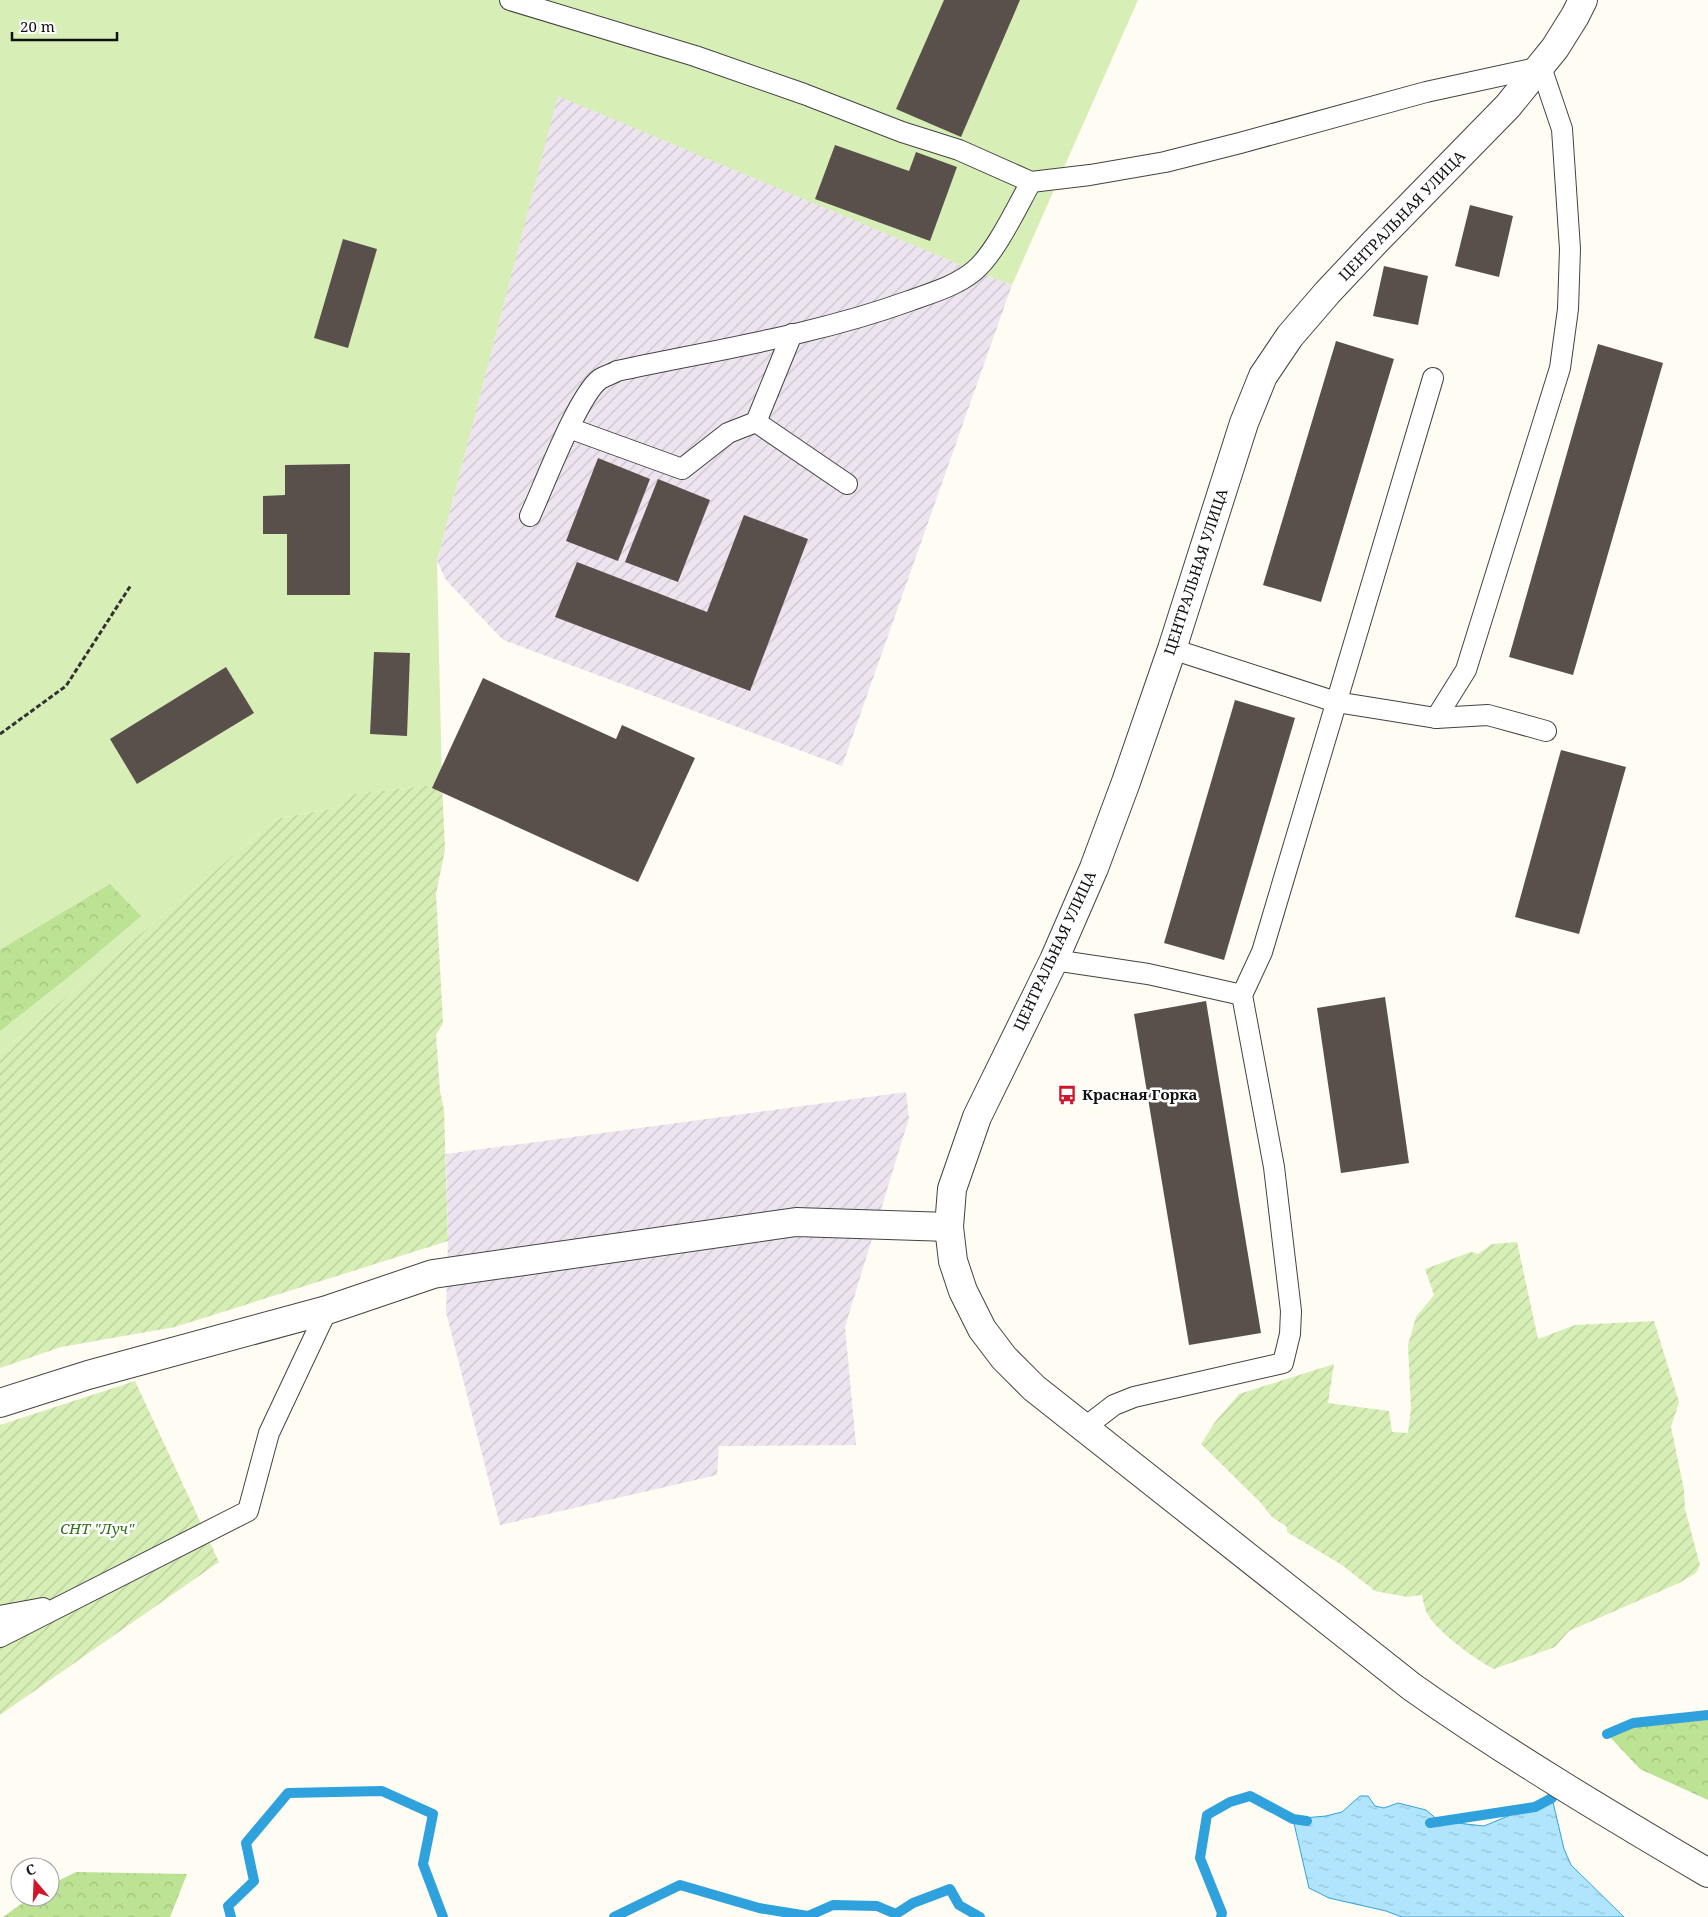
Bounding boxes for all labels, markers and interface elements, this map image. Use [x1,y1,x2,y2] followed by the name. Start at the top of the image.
[12,10,118,42] scale bar
[20,16,55,36] text: 20 m
[1334,145,1469,285] street label: ЦЕНТРАЛЬНАЯ УЛИЦА
[1159,485,1232,658] street label: ЦЕНТРАЛЬНАЯ УЛИЦА
[1008,867,1100,1034] street label: ЦЕНТРАЛЬНАЯ УЛИЦА
[1056,1084,1078,1106] bus stop icon: Красная Горка
[1082,1084,1197,1104] place label: Красная Горка
[60,1518,135,1538] park label: СНТ "Луч"
[10,1857,60,1907] north arrow
[23,1859,38,1880] text: С

